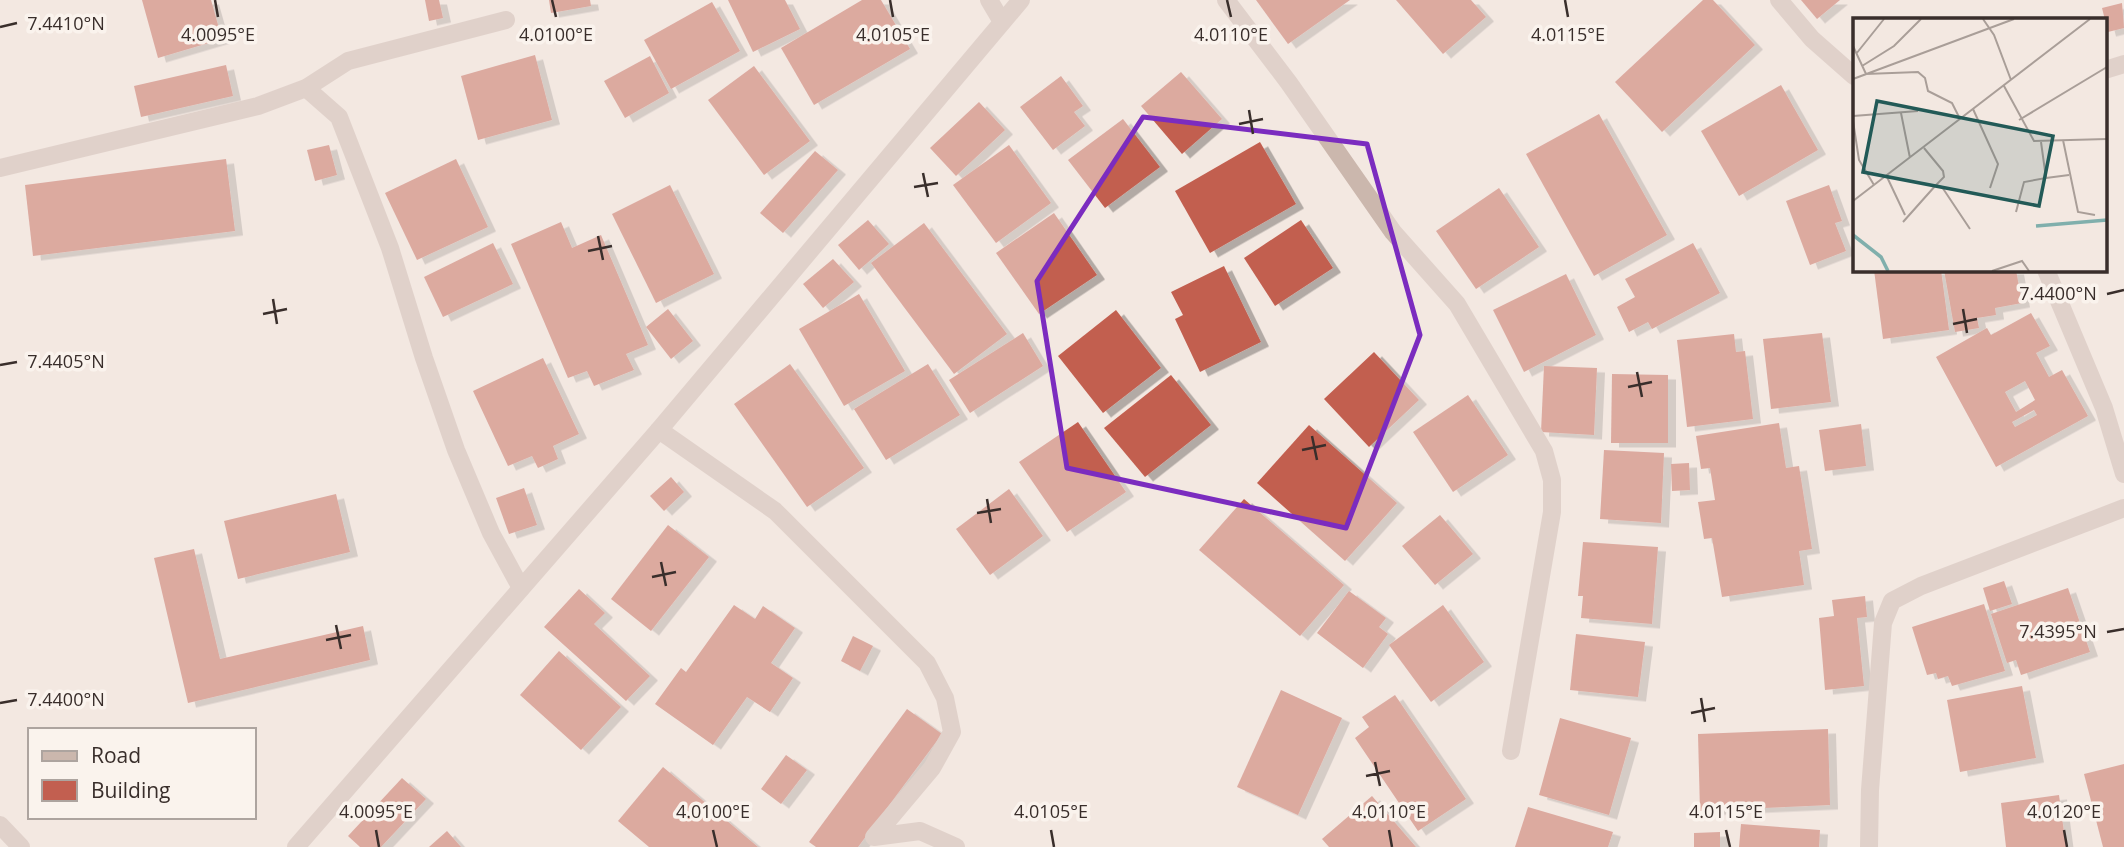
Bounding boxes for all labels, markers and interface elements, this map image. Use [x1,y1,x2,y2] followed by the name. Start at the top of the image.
[27,11,105,35] text: 7.4410°N
[1853,18,2106,271] inset map
[181,22,255,46] text: 4.0095°E
[519,22,593,46] text: 4.0100°E
[856,22,930,46] text: 4.0105°E
[1194,22,1268,46] text: 4.0110°E
[1531,22,1605,46] text: 4.0115°E
[2019,281,2097,305] text: 7.4400°N
[27,349,105,373] text: 7.4405°N
[2019,619,2097,643] text: 7.4395°N
[27,687,105,711] text: 7.4400°N
[28,728,256,819] legend
[91,741,141,769] text: Road
[91,776,170,804] text: Building
[339,799,413,823] text: 4.0095°E
[676,799,750,823] text: 4.0100°E
[1014,799,1088,823] text: 4.0105°E
[1352,799,1426,823] text: 4.0110°E
[1689,799,1763,823] text: 4.0115°E
[2027,799,2101,823] text: 4.0120°E

